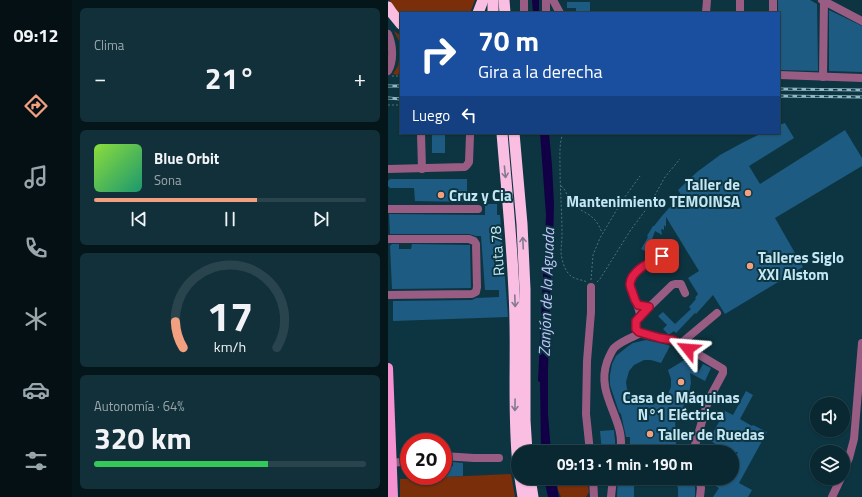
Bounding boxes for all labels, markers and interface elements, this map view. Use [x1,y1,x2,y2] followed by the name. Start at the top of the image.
[478,19,539,62] text: 70 m
[14,22,58,49] text: 09:12
[412,28,464,80] icon: right
[94,35,124,55] text: Clima
[205,55,255,101] text: 21°
[478,58,603,85] text: Gira a la derecha
[94,61,106,95] text: −
[354,61,366,95] text: +
[22,92,50,120] icon: directions
[412,104,450,127] text: Luego
[458,104,480,126] icon: left
[154,147,219,170] text: Blue Orbit
[22,163,50,191] icon: music
[502,165,509,178] one-way arrow
[154,170,181,190] text: Sona
[566,173,740,213] place label: Taller de Mantenimiento TEMOINSA
[449,184,512,207] place label: Cruz y Cia
[743,188,753,198] marker: Taller de Mantenimiento TEMOINSA
[436,190,446,200] marker: Cruz y Cia
[128,208,150,230] icon: previous
[219,208,241,230] icon: pause
[310,208,332,230] icon: next
[484,225,510,277] street label: Ruta 78
[532,226,560,357] water label: Zanjón de la Aguada
[22,234,50,262] icon: phone
[519,237,527,250] one-way arrow
[645,239,679,273] pin
[651,245,673,267] icon: arrive
[758,246,844,286] place label: Talleres Siglo XXI Alstom
[745,261,755,271] marker: Talleres Siglo XXI Alstom
[207,283,253,346] text: 17
[511,294,518,307] one-way arrow
[22,305,50,333] icon: climate
[667,328,709,370] position arrow
[214,335,246,357] text: km/h
[22,376,50,404] icon: car
[676,377,686,387] marker: Casa de Máquinas N°1 Eléctrica
[623,386,739,426] place label: Casa de Máquinas N°1 Eléctrica
[94,396,185,416] text: Autonomía · 64%
[810,397,850,485] map controls
[810,397,850,437] button: sound
[511,398,519,411] one-way arrow
[94,415,192,461] text: 320 km
[658,423,765,446] place label: Taller de Ruedas
[645,429,655,439] marker: Taller de Ruedas
[400,433,452,485] speed limit sign: 20
[810,445,850,485] button: layers
[22,447,50,475] icon: filters
[557,453,693,476] text: 09:13 · 1 min · 190 m

